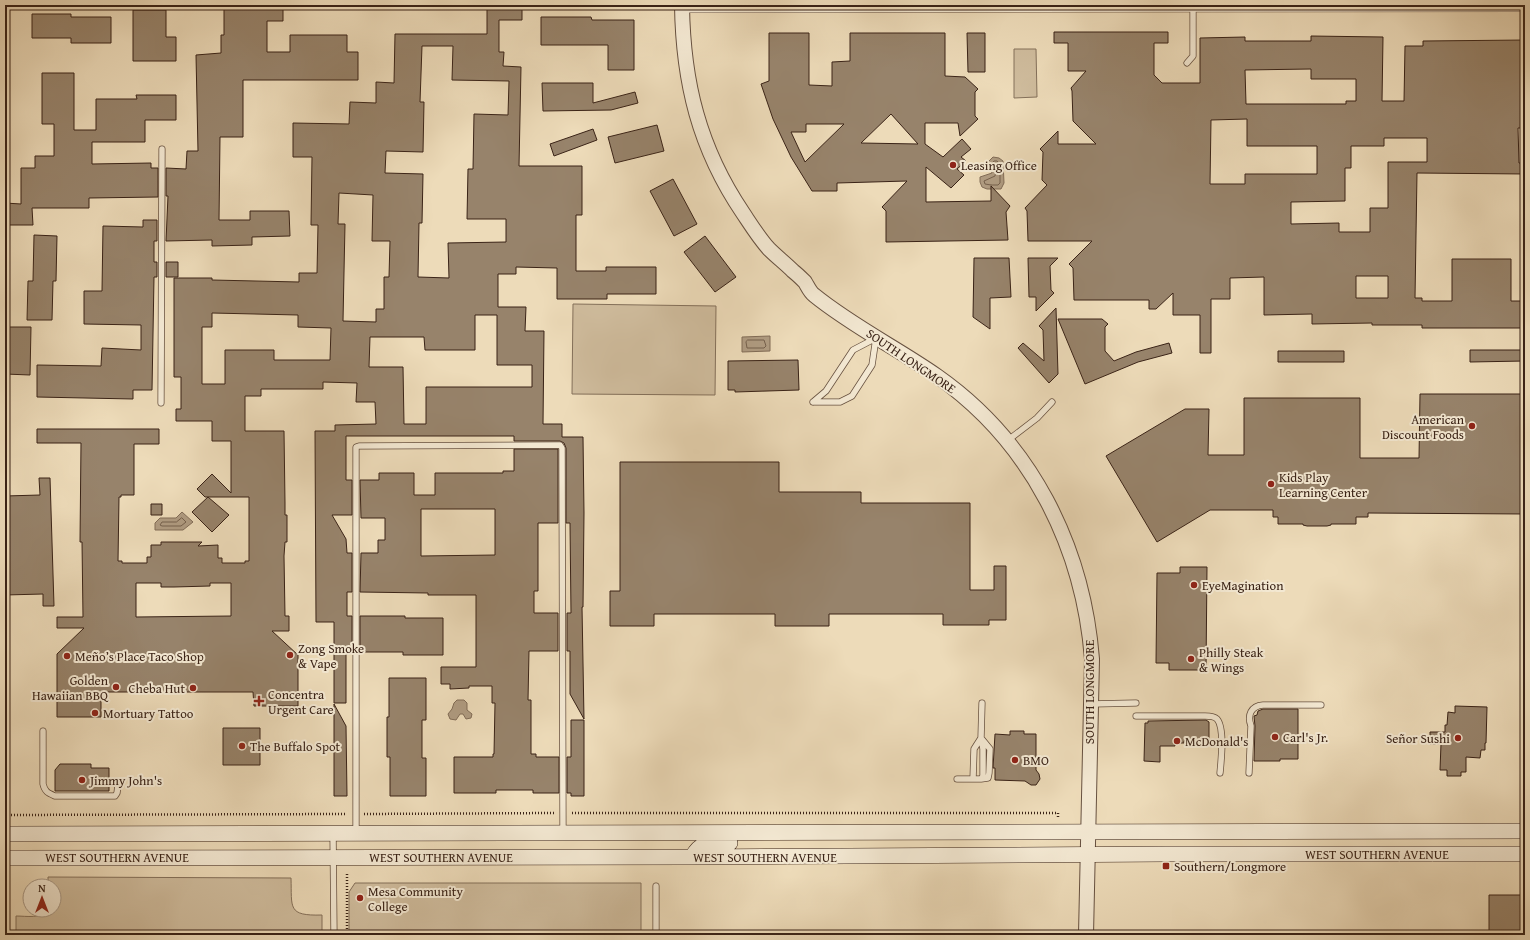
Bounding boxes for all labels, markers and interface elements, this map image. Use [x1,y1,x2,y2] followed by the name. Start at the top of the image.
[961,156,1037,175] place label: Leasing Office
[948,160,958,170] marker: Leasing Office
[862,324,960,398] street label: SOUTH LONGMORE
[1382,410,1465,444] place label: American Discount Foods
[1467,421,1477,431] marker: American Discount Foods
[1279,468,1368,502] place label: Kids Play Learning Center
[1266,479,1276,489] marker: Kids Play Learning Center
[1202,576,1284,595] place label: EyeMagination
[1189,580,1199,590] marker: EyeMagination
[298,639,364,673] place label: Zong Smoke & Vape
[1080,639,1099,744] street label: SOUTH LONGMORE
[1199,643,1264,677] place label: Philly Steak & Wings
[75,647,204,666] place label: Meño’s Place Taco Shop
[285,650,295,660] marker: Zong Smoke & Vape
[62,651,72,661] marker: Meño’s Place Taco Shop
[1186,654,1196,664] marker: Philly Steak & Wings
[32,671,109,705] place label: Golden Hawaiian BBQ
[129,679,185,698] place label: Cheba Hut
[111,682,121,692] marker: Golden Hawaiian BBQ
[188,683,198,693] marker: Cheba Hut
[268,685,334,719] place label: Concentra Urgent Care
[253,695,265,707] marker: Concentra Urgent Care
[103,704,194,723] place label: Mortuary Tattoo
[90,708,100,718] marker: Mortuary Tattoo
[1283,728,1328,747] place label: Carl's Jr.
[1386,729,1450,748] place label: Señor Sushi
[1185,732,1249,751] place label: McDonald's
[1270,732,1280,742] marker: Carl's Jr.
[1453,733,1463,743] marker: Señor Sushi
[1172,736,1182,746] marker: McDonald's
[250,737,341,756] place label: The Buffalo Spot
[237,741,247,751] marker: The Buffalo Spot
[1023,751,1049,770] place label: BMO
[1010,755,1020,765] marker: BMO
[88,771,162,790] place label: Jimmy John's
[77,775,87,785] marker: Jimmy John's
[1305,845,1449,864] street label: WEST SOUTHERN AVENUE
[45,848,189,867] street label: WEST SOUTHERN AVENUE
[369,848,513,867] street label: WEST SOUTHERN AVENUE
[693,848,837,867] street label: WEST SOUTHERN AVENUE
[1174,857,1286,876] place label: Southern/Longmore
[1161,861,1171,871] marker: Southern/Longmore
[22,878,62,918] north arrow
[38,880,46,896] text: N
[368,882,463,916] place label: Mesa Community College
[355,893,365,903] marker: Mesa Community College

